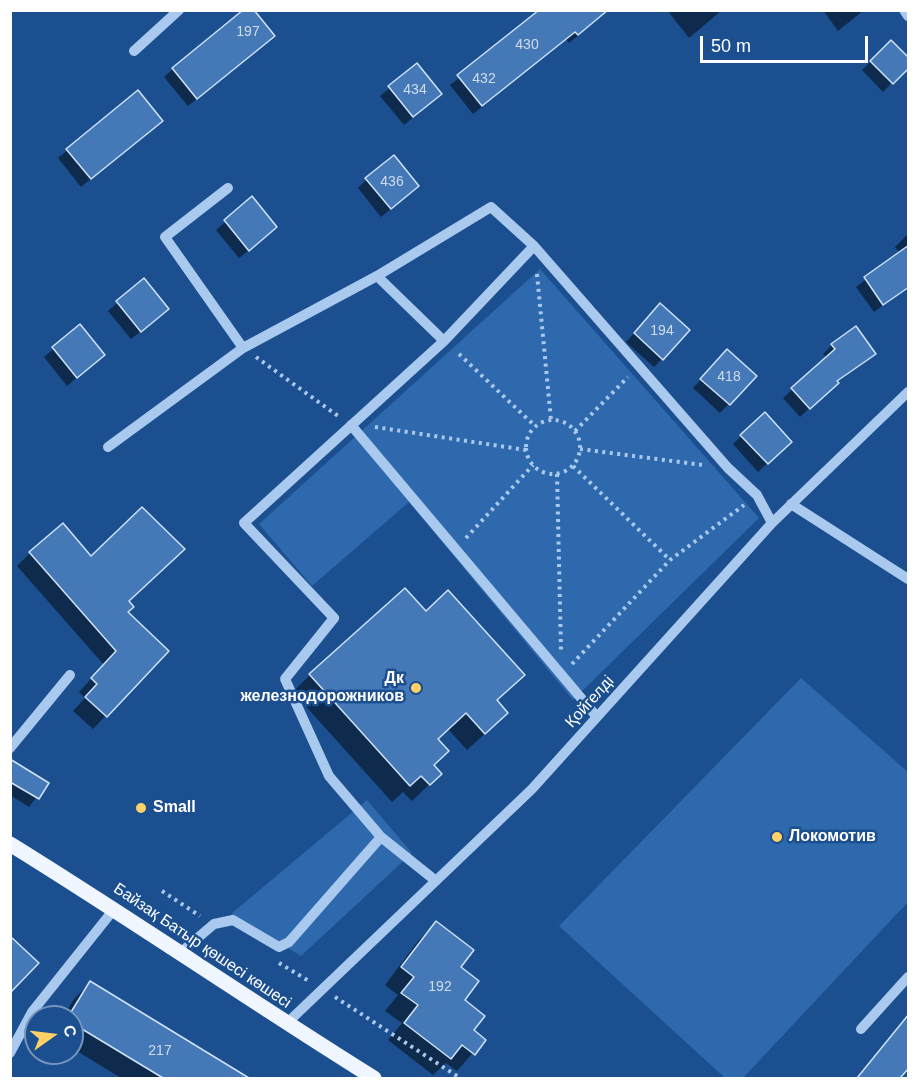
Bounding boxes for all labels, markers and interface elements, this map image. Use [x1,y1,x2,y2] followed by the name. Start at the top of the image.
[236,24,260,40] house number: 197
[703,24,871,62] scale bar
[711,36,751,56] text: 50 m
[515,37,539,53] house number: 430
[472,71,496,87] house number: 432
[403,82,427,98] house number: 434
[380,174,404,190] house number: 436
[650,323,674,339] house number: 194
[717,369,741,385] house number: 418
[240,669,404,707] place label: Дк железнодорожников
[562,672,618,732] street label: Қойгелді
[409,681,423,695] marker: Дк железнодорожников
[153,798,196,818] place label: Small
[134,801,148,815] marker: Small
[789,827,876,847] place label: Локомотив
[770,830,784,844] marker: Локомотив
[110,879,294,1013] street label: Байзақ Батыр қөшесі көшесі
[428,979,452,995] house number: 192
[24,1005,84,1065] north arrow
[60,1023,80,1039] text: С
[148,1043,172,1059] house number: 217

